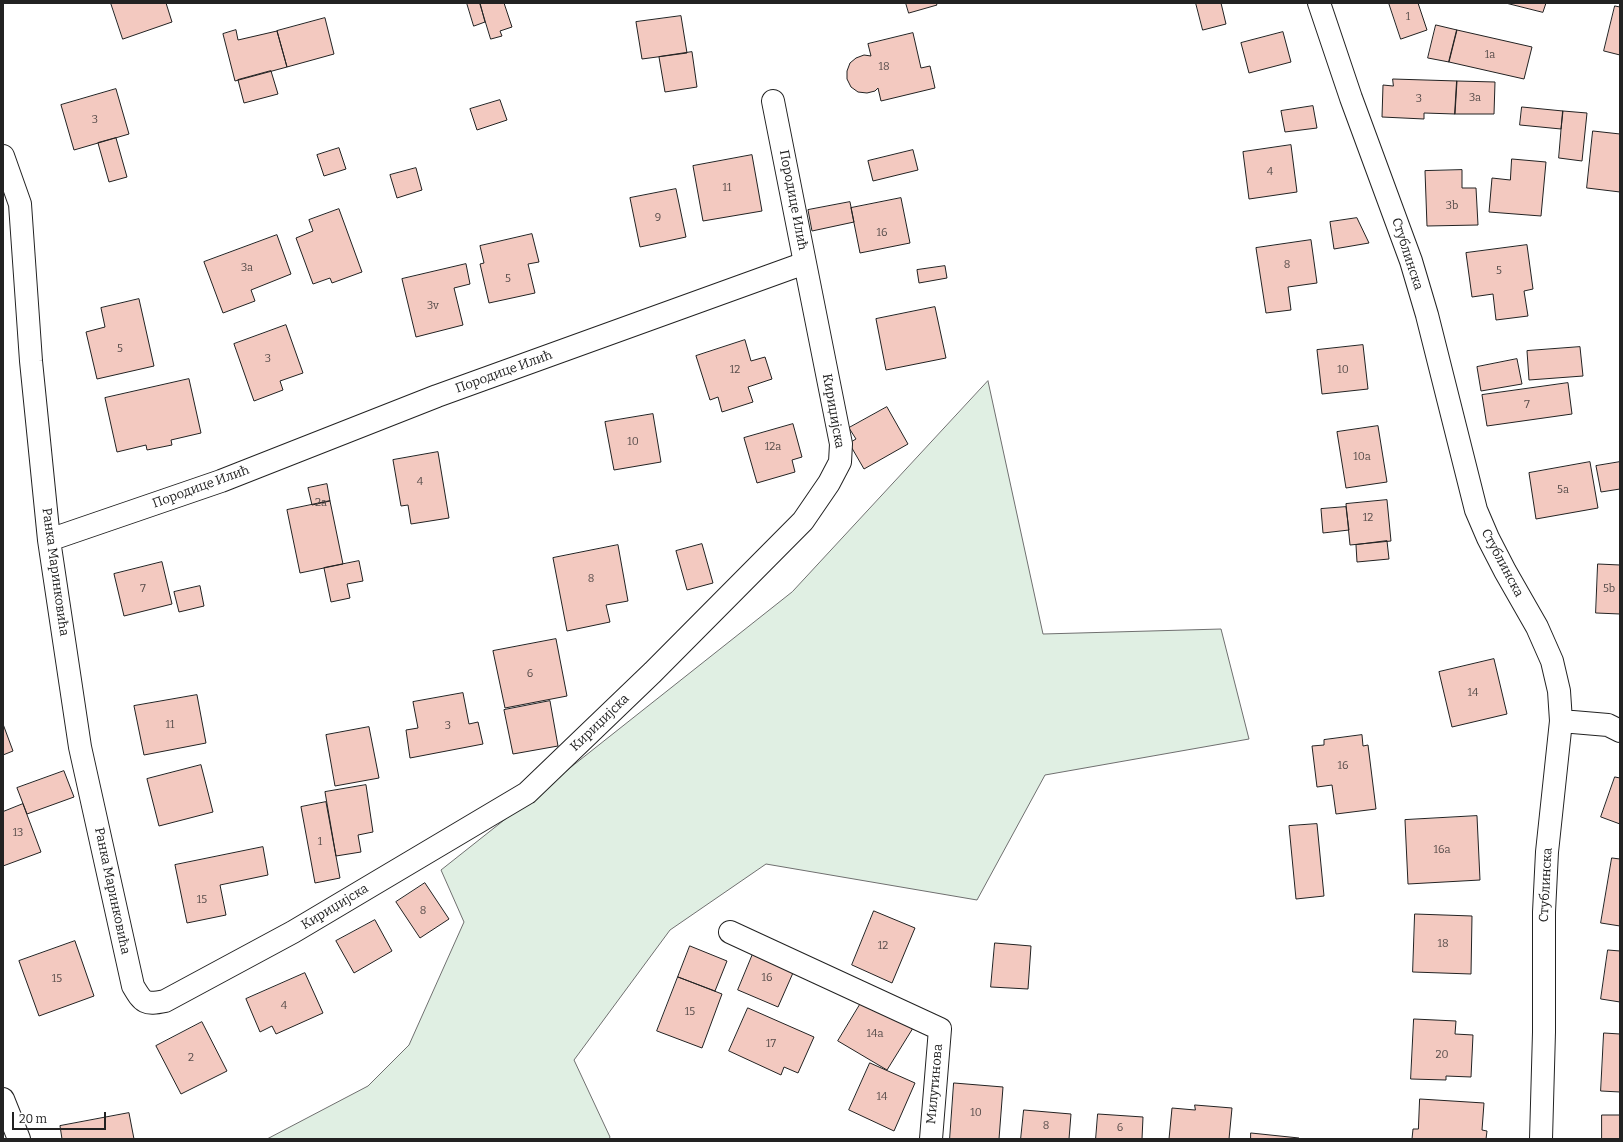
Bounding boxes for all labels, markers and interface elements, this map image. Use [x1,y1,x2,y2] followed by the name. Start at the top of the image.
[1406,10,1410,24] house number: 1
[1485,48,1495,62] house number: 1a
[878,60,890,74] house number: 18
[1469,91,1481,105] house number: 3a
[1416,92,1422,106] house number: 3
[92,113,98,127] house number: 3
[776,149,810,251] street label: Породице Илић
[1267,165,1273,179] house number: 4
[723,181,731,195] house number: 11
[1446,199,1458,213] house number: 3b
[655,211,661,225] house number: 9
[1388,216,1426,292] street label: Стублинска
[877,226,887,240] house number: 16
[1284,258,1290,272] house number: 8
[241,261,253,275] house number: 3a
[1496,264,1502,278] house number: 5
[505,272,511,286] house number: 5
[427,299,439,313] house number: 3v
[117,342,123,356] house number: 5
[453,347,555,397] street label: Породице Илић
[265,352,271,366] house number: 3
[730,363,740,377] house number: 12
[1337,363,1349,377] house number: 10
[819,372,847,450] street label: Кириџијска
[1524,398,1530,412] house number: 7
[627,435,639,449] house number: 10
[765,440,781,454] house number: 12a
[1353,450,1371,464] house number: 10a
[150,462,252,512] street label: Породице Илић
[417,475,423,489] house number: 4
[1557,483,1569,497] house number: 5a
[315,496,327,510] house number: 2a
[38,507,72,637] street label: Ранка Маринковића
[1363,511,1373,525] house number: 12
[1478,526,1526,600] street label: Стублинска
[588,572,594,586] house number: 8
[140,582,146,596] house number: 7
[1603,582,1615,596] house number: 5b
[527,667,533,681] house number: 6
[1468,686,1478,700] house number: 14
[567,691,633,755] street label: Кириџијска
[166,718,174,732] house number: 11
[445,719,451,733] house number: 3
[1338,759,1348,773] house number: 16
[13,826,23,840] house number: 13
[91,826,133,956] street label: Ранка Маринковића
[318,835,322,849] house number: 1
[1434,843,1450,857] house number: 16a
[1536,847,1556,923] street label: Стублинска
[299,881,371,933] street label: Кириџијска
[197,893,207,907] house number: 15
[420,904,426,918] house number: 8
[1437,937,1449,951] house number: 18
[878,939,888,953] house number: 12
[762,971,772,985] house number: 16
[52,972,62,986] house number: 15
[281,999,287,1013] house number: 4
[685,1005,695,1019] house number: 15
[867,1027,883,1041] house number: 14a
[766,1037,776,1051] house number: 17
[924,1043,946,1125] street label: Милутинова
[1435,1048,1449,1062] house number: 20
[188,1051,194,1065] house number: 2
[877,1090,887,1104] house number: 14
[14,1104,108,1130] scale bar
[970,1106,982,1120] house number: 10
[19,1112,47,1126] text: 20 m
[1043,1119,1049,1133] house number: 8
[1117,1121,1123,1135] house number: 6

